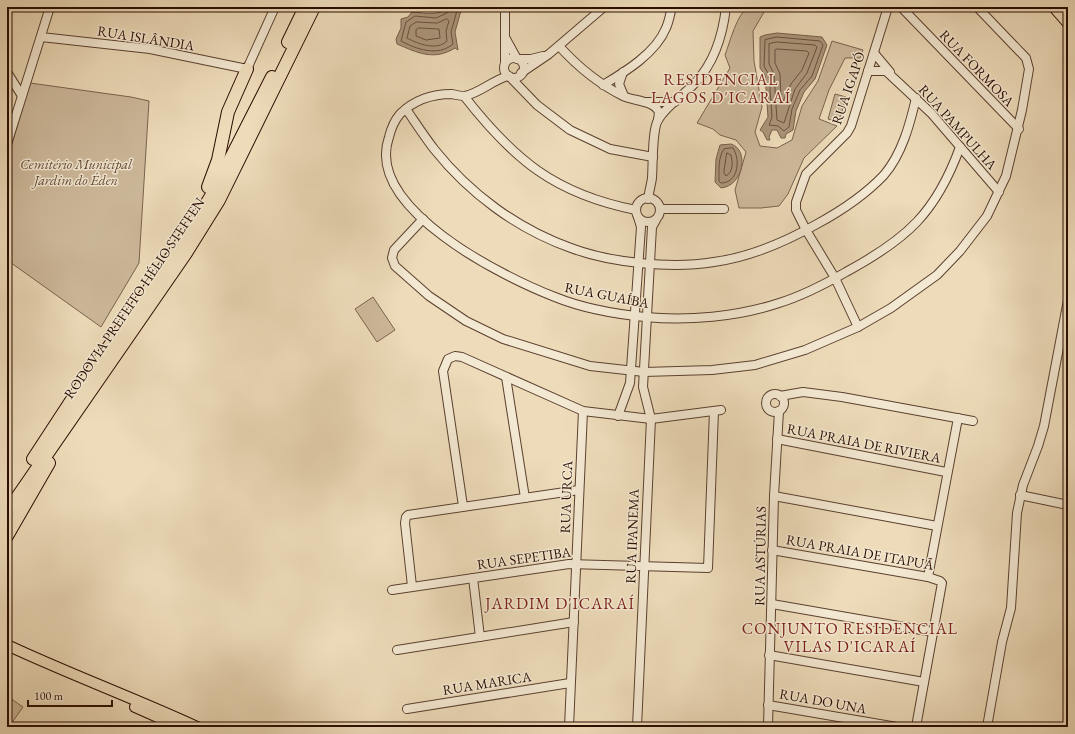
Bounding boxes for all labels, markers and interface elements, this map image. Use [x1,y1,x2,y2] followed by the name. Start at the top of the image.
[96,21,196,55] street label: RUA ISLÂNDIA
[936,26,1018,110] street label: RUA FORMOSA
[827,49,869,127] street label: RUA IGAPÓ
[651,69,791,108] district label: RESIDENCIAL LAGOS D'ICARAÍ
[915,81,1001,174] street label: RUA PAMPULHA
[20,155,133,189] park label: Cemitério Municipal Jardim do Éden
[60,194,208,402] street label: RODOVIA PREFEITO HÉLIO STEFFEN
[563,278,651,312] street label: RUA GUAÍBA
[786,419,943,467] street label: RUA PRAIA DE RIVIERA
[556,460,576,534] street label: RUA URCA
[621,488,643,584] street label: RUA IPANEMA
[750,506,770,606] street label: RUA ASTÚRIAS
[785,530,936,574] street label: RUA PRAIA DE ITAPUÃ
[476,542,573,574] street label: RUA SEPETIBA
[483,593,635,614] district label: JARDIM D'ICARAÍ
[742,618,958,657] district label: CONJUNTO RESIDENCIAL VILAS D'ICARAÍ
[441,667,533,699] street label: RUA MARICA
[28,682,112,708] scale bar
[778,685,868,718] street label: RUA DO UNA
[34,688,64,704] text: 100 m

